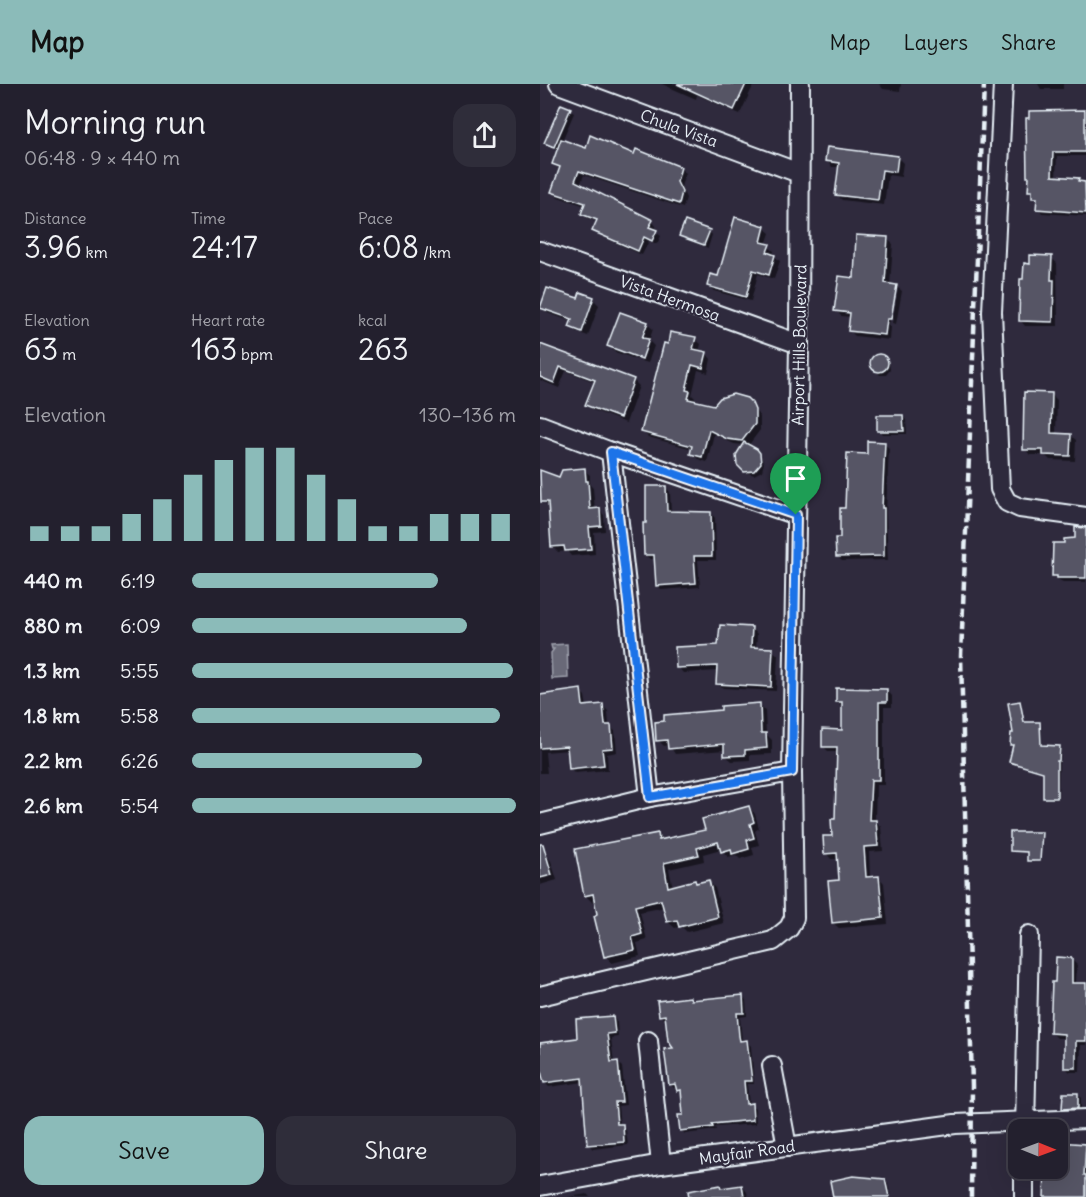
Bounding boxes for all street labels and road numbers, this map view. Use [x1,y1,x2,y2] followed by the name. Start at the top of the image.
[638,105,720,151] street label: Chula Vista
[788,264,810,426] street label: Airport Hills Boulevard
[617,271,723,325] street label: Vista Hermosa
[698,1135,796,1169] street label: Mayfair Road

